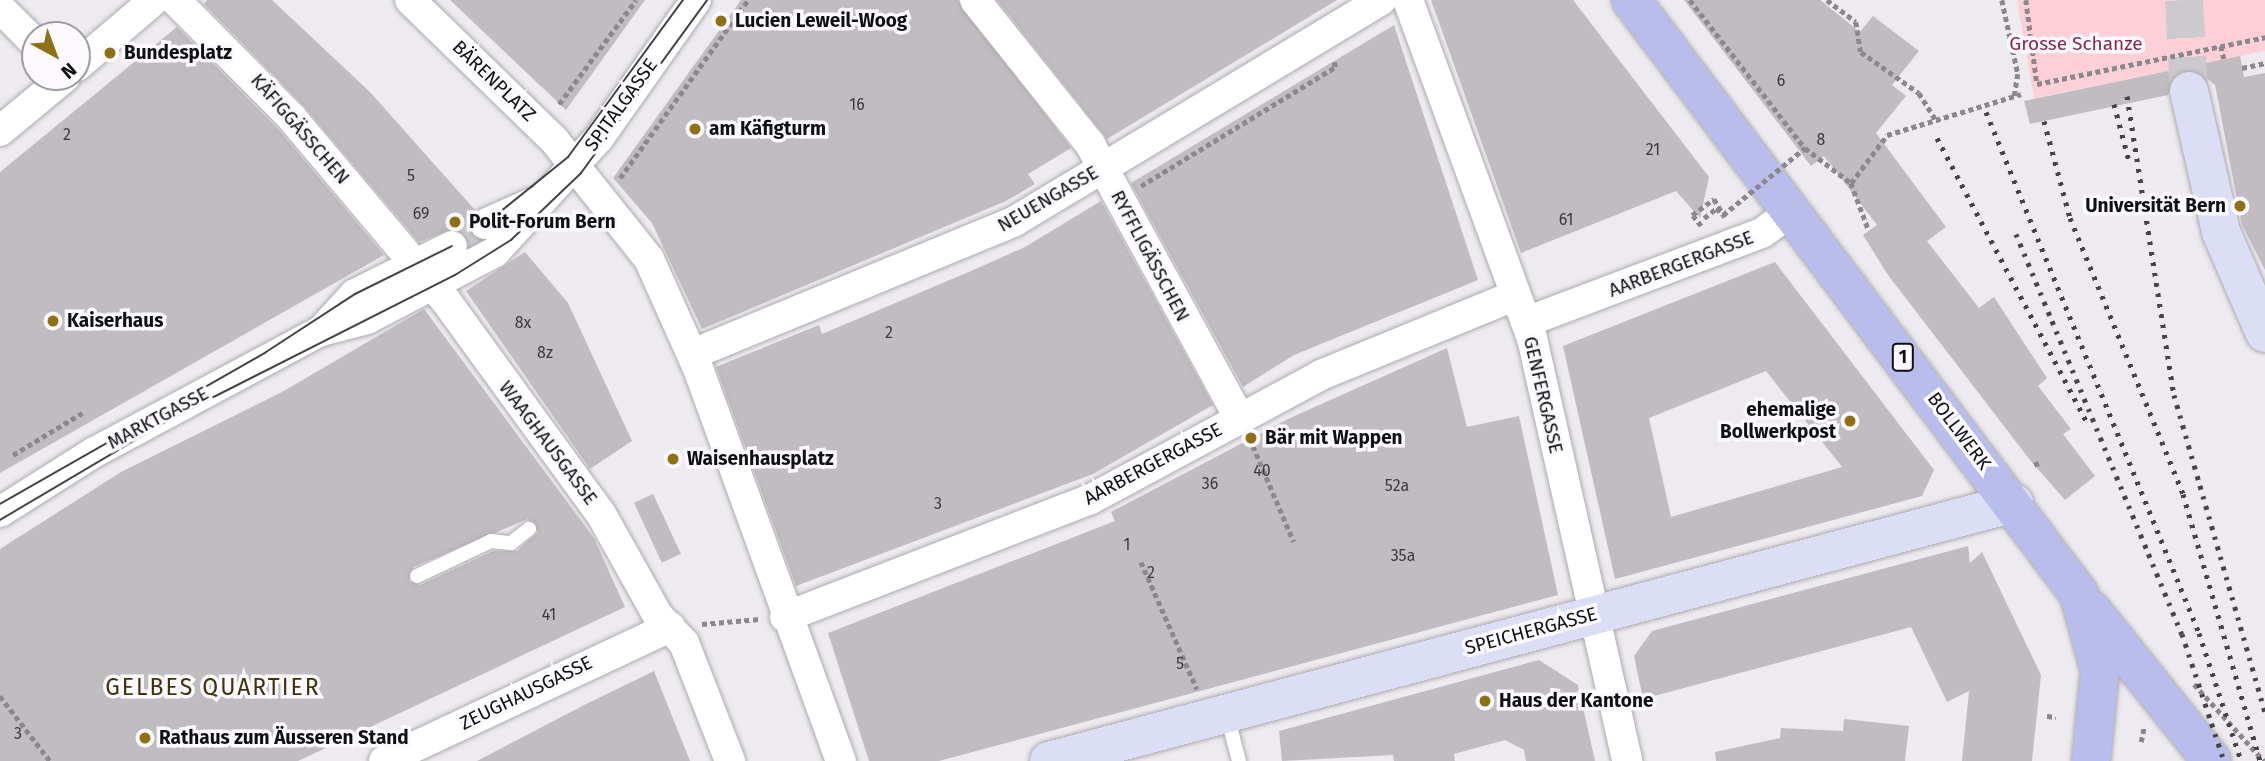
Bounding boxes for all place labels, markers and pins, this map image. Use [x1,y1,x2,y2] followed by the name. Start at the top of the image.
[735,10,907,32] place label: Lucien Leweil-Woog
[713,13,729,29] marker: Lucien Leweil-Woog
[124,42,232,64] place label: Bundesplatz
[102,45,118,61] marker: Bundesplatz
[709,118,826,140] place label: am Käfigturm
[687,121,703,137] marker: am Käfigturm
[2085,195,2226,217] place label: Universität Bern
[2232,198,2248,214] marker: Universität Bern
[469,211,616,233] place label: Polit-Forum Bern
[447,214,463,230] marker: Polit-Forum Bern
[67,310,163,332] place label: Kaiserhaus
[45,313,61,329] marker: Kaiserhaus
[1720,399,1836,443] place label: ehemalige Bollwerkpost
[1842,413,1858,429] marker: ehemalige Bollwerkpost
[1265,427,1403,449] place label: Bär mit Wappen
[1243,430,1259,446] marker: Bär mit Wappen
[687,448,834,470] place label: Waisenhausplatz
[665,451,681,467] marker: Waisenhausplatz
[1499,690,1653,712] place label: Haus der Kantone
[1477,693,1493,709] marker: Haus der Kantone
[159,727,409,749] place label: Rathaus zum Äusseren Stand
[137,730,153,746] marker: Rathaus zum Äusseren Stand

